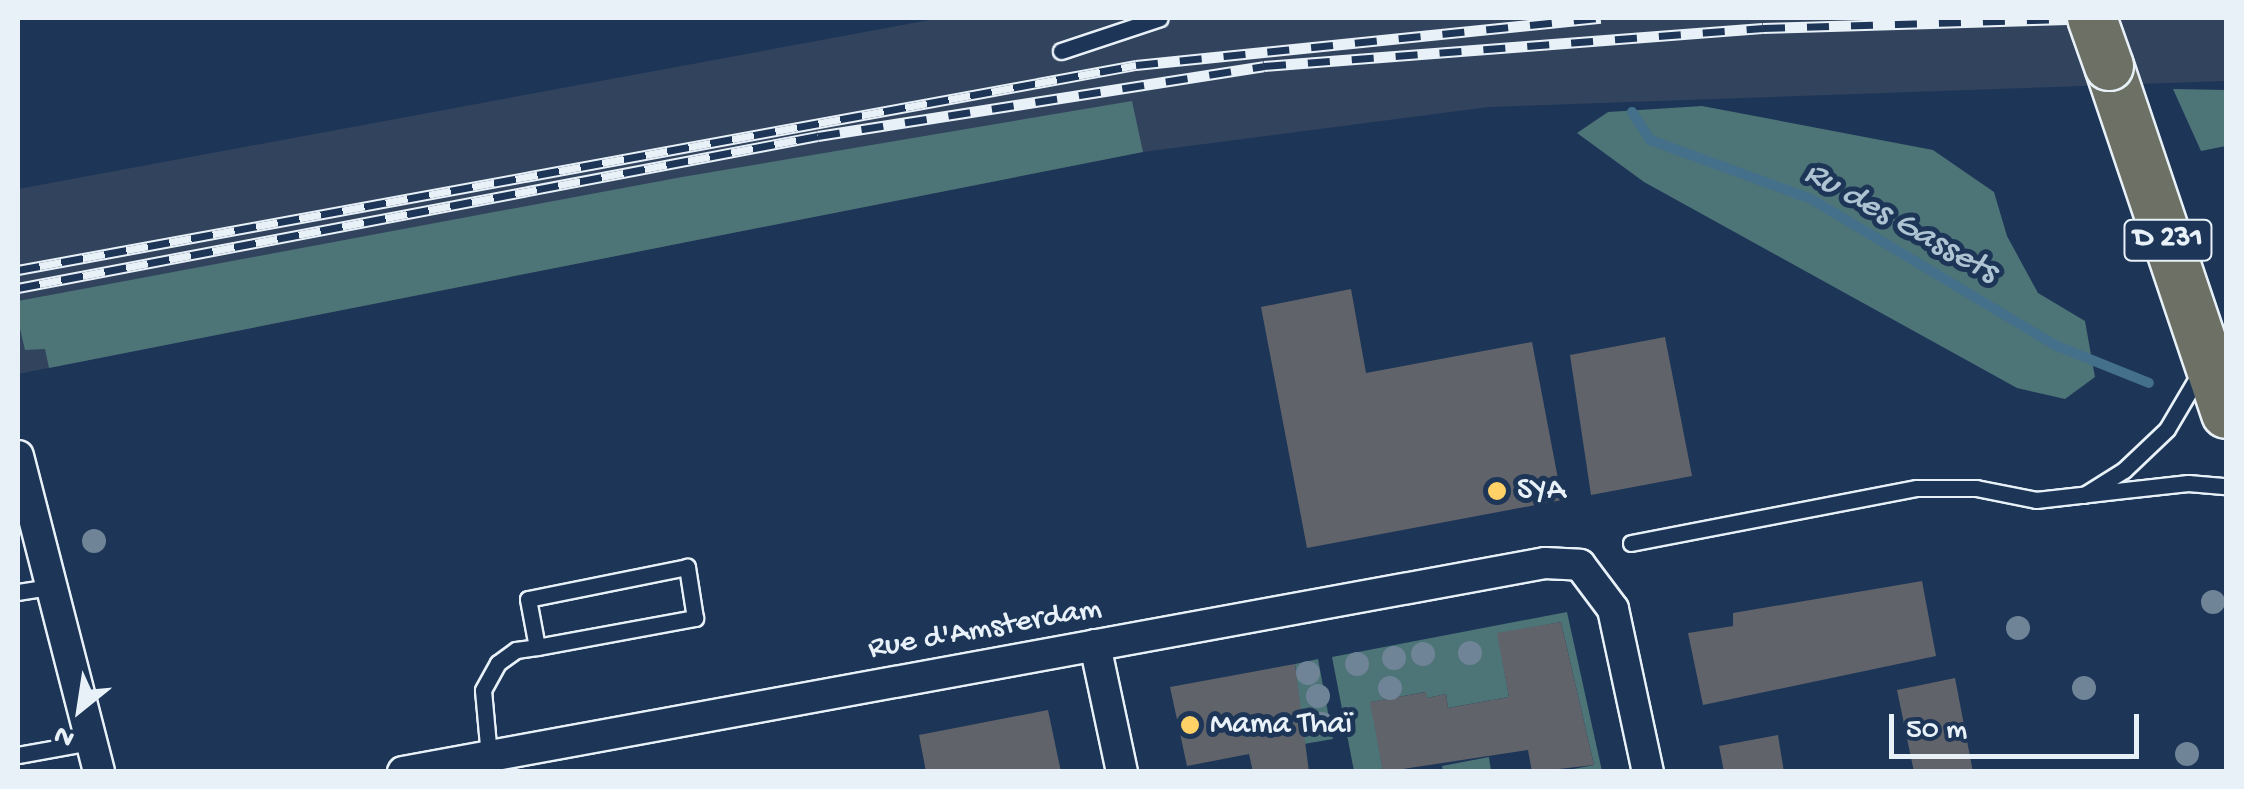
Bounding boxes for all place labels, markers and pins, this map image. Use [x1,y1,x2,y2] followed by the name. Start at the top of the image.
[1517,472,1566,510] place label: SYA
[1486,480,1508,502] marker: SYA
[1210,706,1352,744] place label: Mama Thaï
[1179,714,1201,736] marker: Mama Thaï

